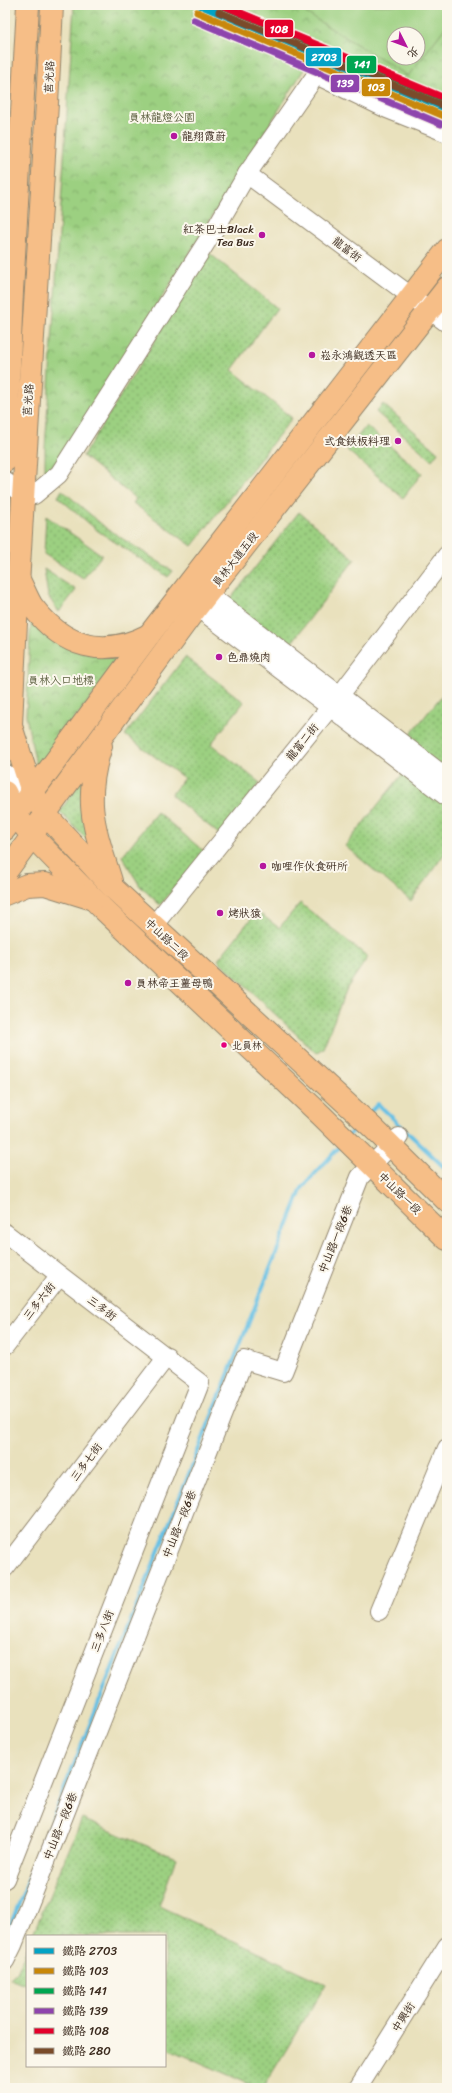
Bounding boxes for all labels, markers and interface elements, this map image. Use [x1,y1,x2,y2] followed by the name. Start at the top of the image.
[264,19,294,38] line badge: 108
[270,20,289,39] text: 108
[386,26,426,66] north arrow
[402,42,424,63] text: 北
[305,47,342,67] line badge: 2703
[310,48,338,67] text: 2703
[346,55,377,74] line badge: 141
[354,55,370,74] text: 141
[39,60,60,94] street label: 莒光路
[330,74,360,93] line badge: 139
[336,74,354,93] text: 139
[361,78,391,97] line badge: 103
[367,78,386,97] text: 103
[129,108,195,127] park label: 員林龍燈公園
[182,127,226,146] place label: 龍翔霞蔚
[169,131,179,141] marker: 龍翔霞蔚
[183,220,255,252] place label: 紅茶巴士Black Tea Bus
[257,230,267,240] marker: 紅茶巴士Black Tea Bus
[328,232,366,268] street label: 龍富街
[320,346,397,365] place label: 崧永鴻觀透天區
[307,350,317,360] marker: 崧永鴻觀透天區
[18,383,39,417] street label: 莒光路
[324,432,390,451] place label: 弎食鉄板料理
[393,436,403,446] marker: 弎食鉄板料理
[208,527,263,591] street label: 員林大道五段
[227,648,271,667] place label: 色鼎燒肉
[214,652,224,662] marker: 色鼎燒肉
[28,671,94,690] park label: 員林入口地標
[281,718,324,765] street label: 龍富二街
[271,857,348,876] place label: 咖哩作伙食研所
[258,861,268,871] marker: 咖哩作伙食研所
[228,904,261,923] place label: 烤狀猿
[215,908,225,918] marker: 烤狀猿
[140,914,193,965] street label: 中山路二段
[136,974,213,993] place label: 員林帝王薑母鴨
[123,978,133,988] marker: 員林帝王薑母鴨
[232,1037,262,1055] place label: 北員林
[219,1040,229,1050] marker: 北員林
[373,1167,426,1219] street label: 中山路一段
[313,1202,358,1276] street label: 中山路一段6巷
[18,1277,61,1324] street label: 三多六街
[83,1291,121,1327] street label: 三多街
[66,1438,108,1486] street label: 三多七街
[157,1487,202,1561] street label: 中山路一段6巷
[86,1606,120,1655] street label: 三多八街
[38,1789,83,1863] street label: 中山路一段6巷
[26,1935,166,2067] legend
[62,1940,117,1962] text: 鐵路 2703
[62,1960,109,1982] text: 鐵路 103
[62,1980,107,2002] text: 鐵路 141
[387,1997,421,2036] street label: 中興街
[62,2000,108,2022] text: 鐵路 139
[62,2020,109,2042] text: 鐵路 108
[62,2040,111,2062] text: 鐵路 280

